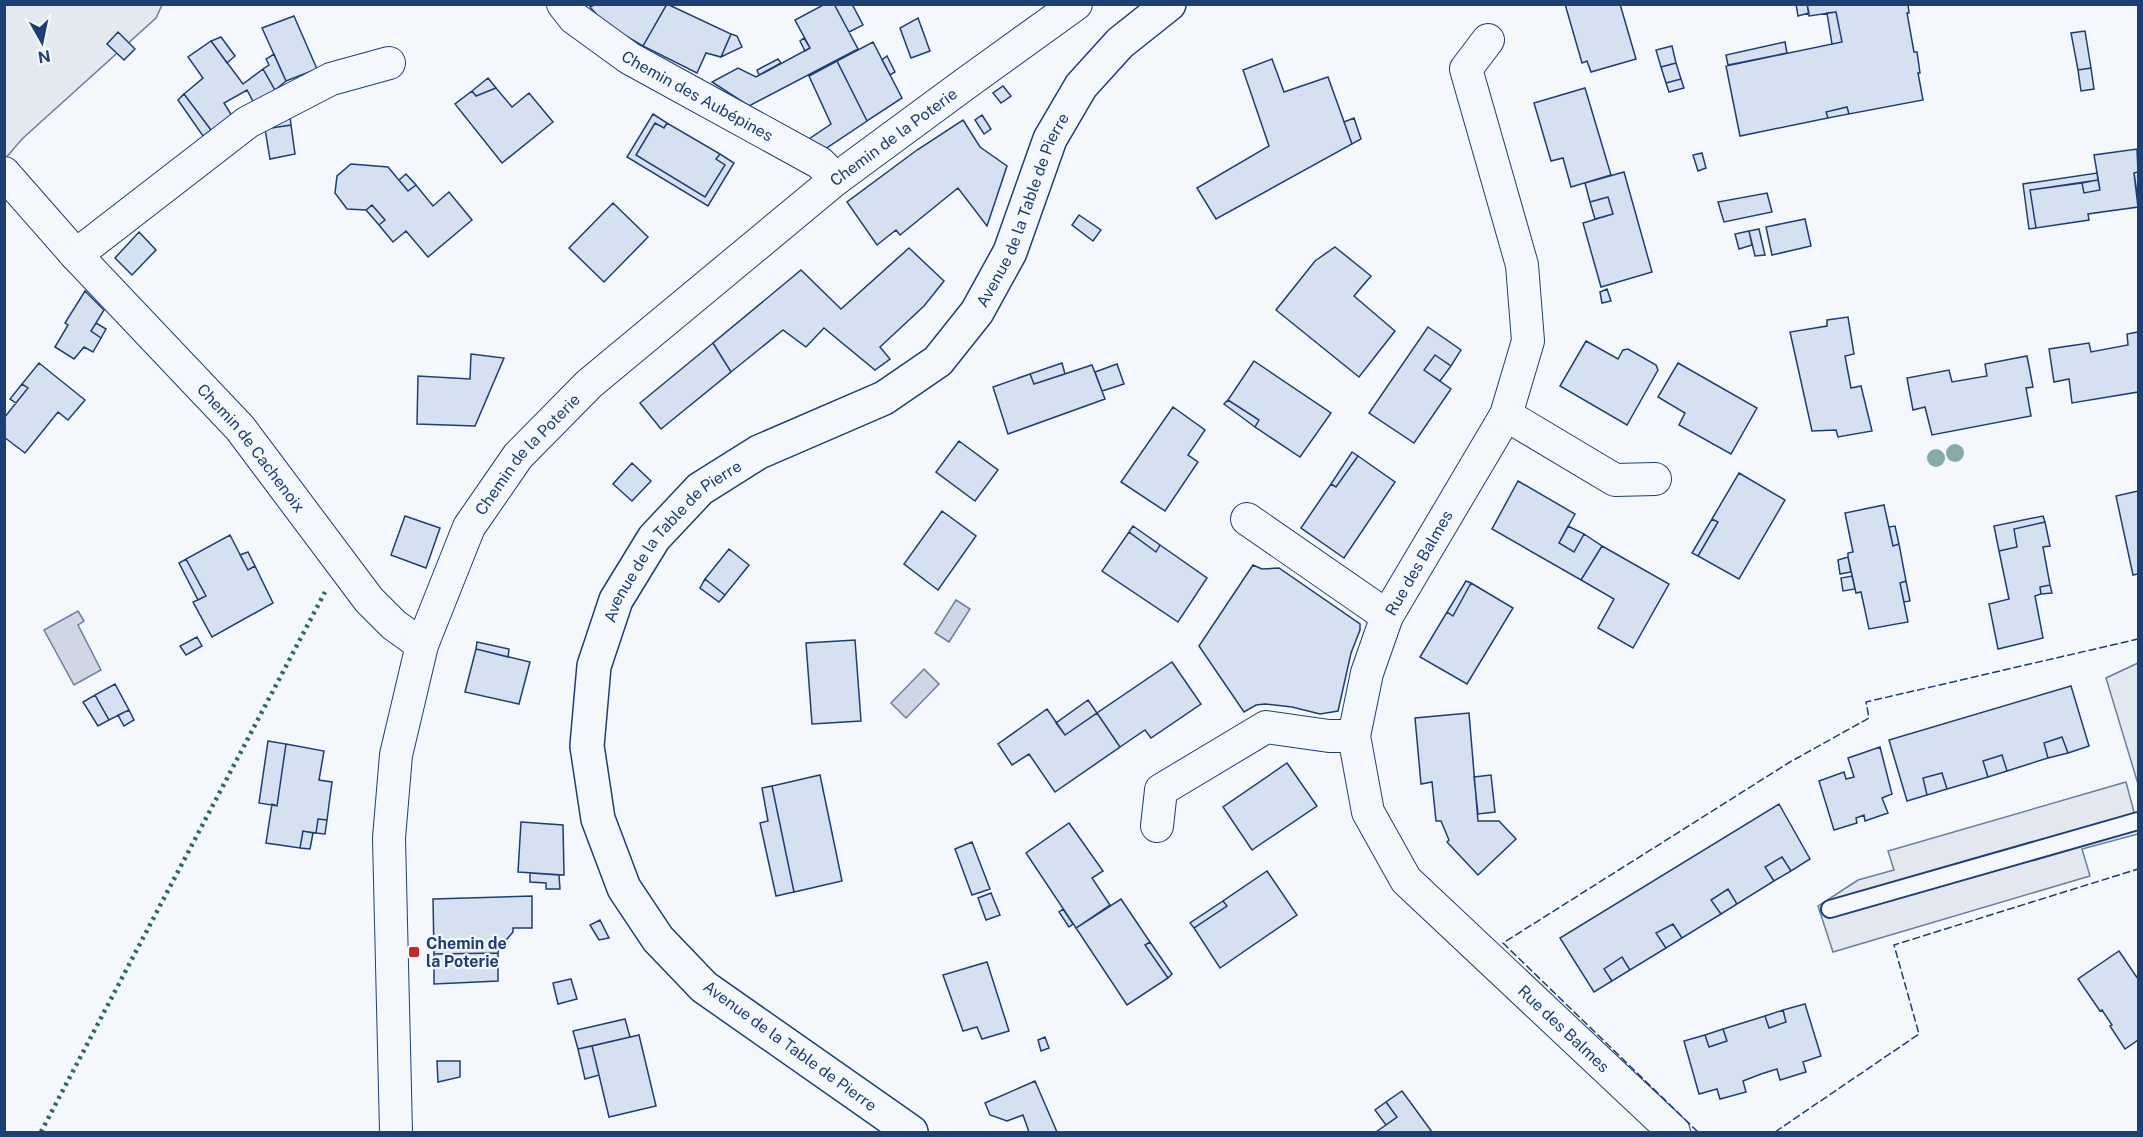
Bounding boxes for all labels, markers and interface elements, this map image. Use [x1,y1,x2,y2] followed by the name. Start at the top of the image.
[12,12,72,72] north arrow
[37,46,52,67] text: N
[618,46,777,145] street label: Chemin des Aubépines
[826,84,961,190] street label: Chemin de la Poterie
[972,109,1073,310] street label: Avenue de la Table de Pierre
[193,380,309,516] street label: Chemin de Cachenoix
[471,390,584,518] street label: Chemin de la Poterie
[600,456,745,625] street label: Avenue de la Table de Pierre
[1381,507,1457,619] street label: Rue des Balmes
[426,934,507,971] place label: Chemin de la Poterie
[407,945,421,959] marker: Chemin de la Poterie
[700,977,880,1115] street label: Avenue de la Table de Pierre
[1514,981,1614,1076] street label: Rue des Balmes

